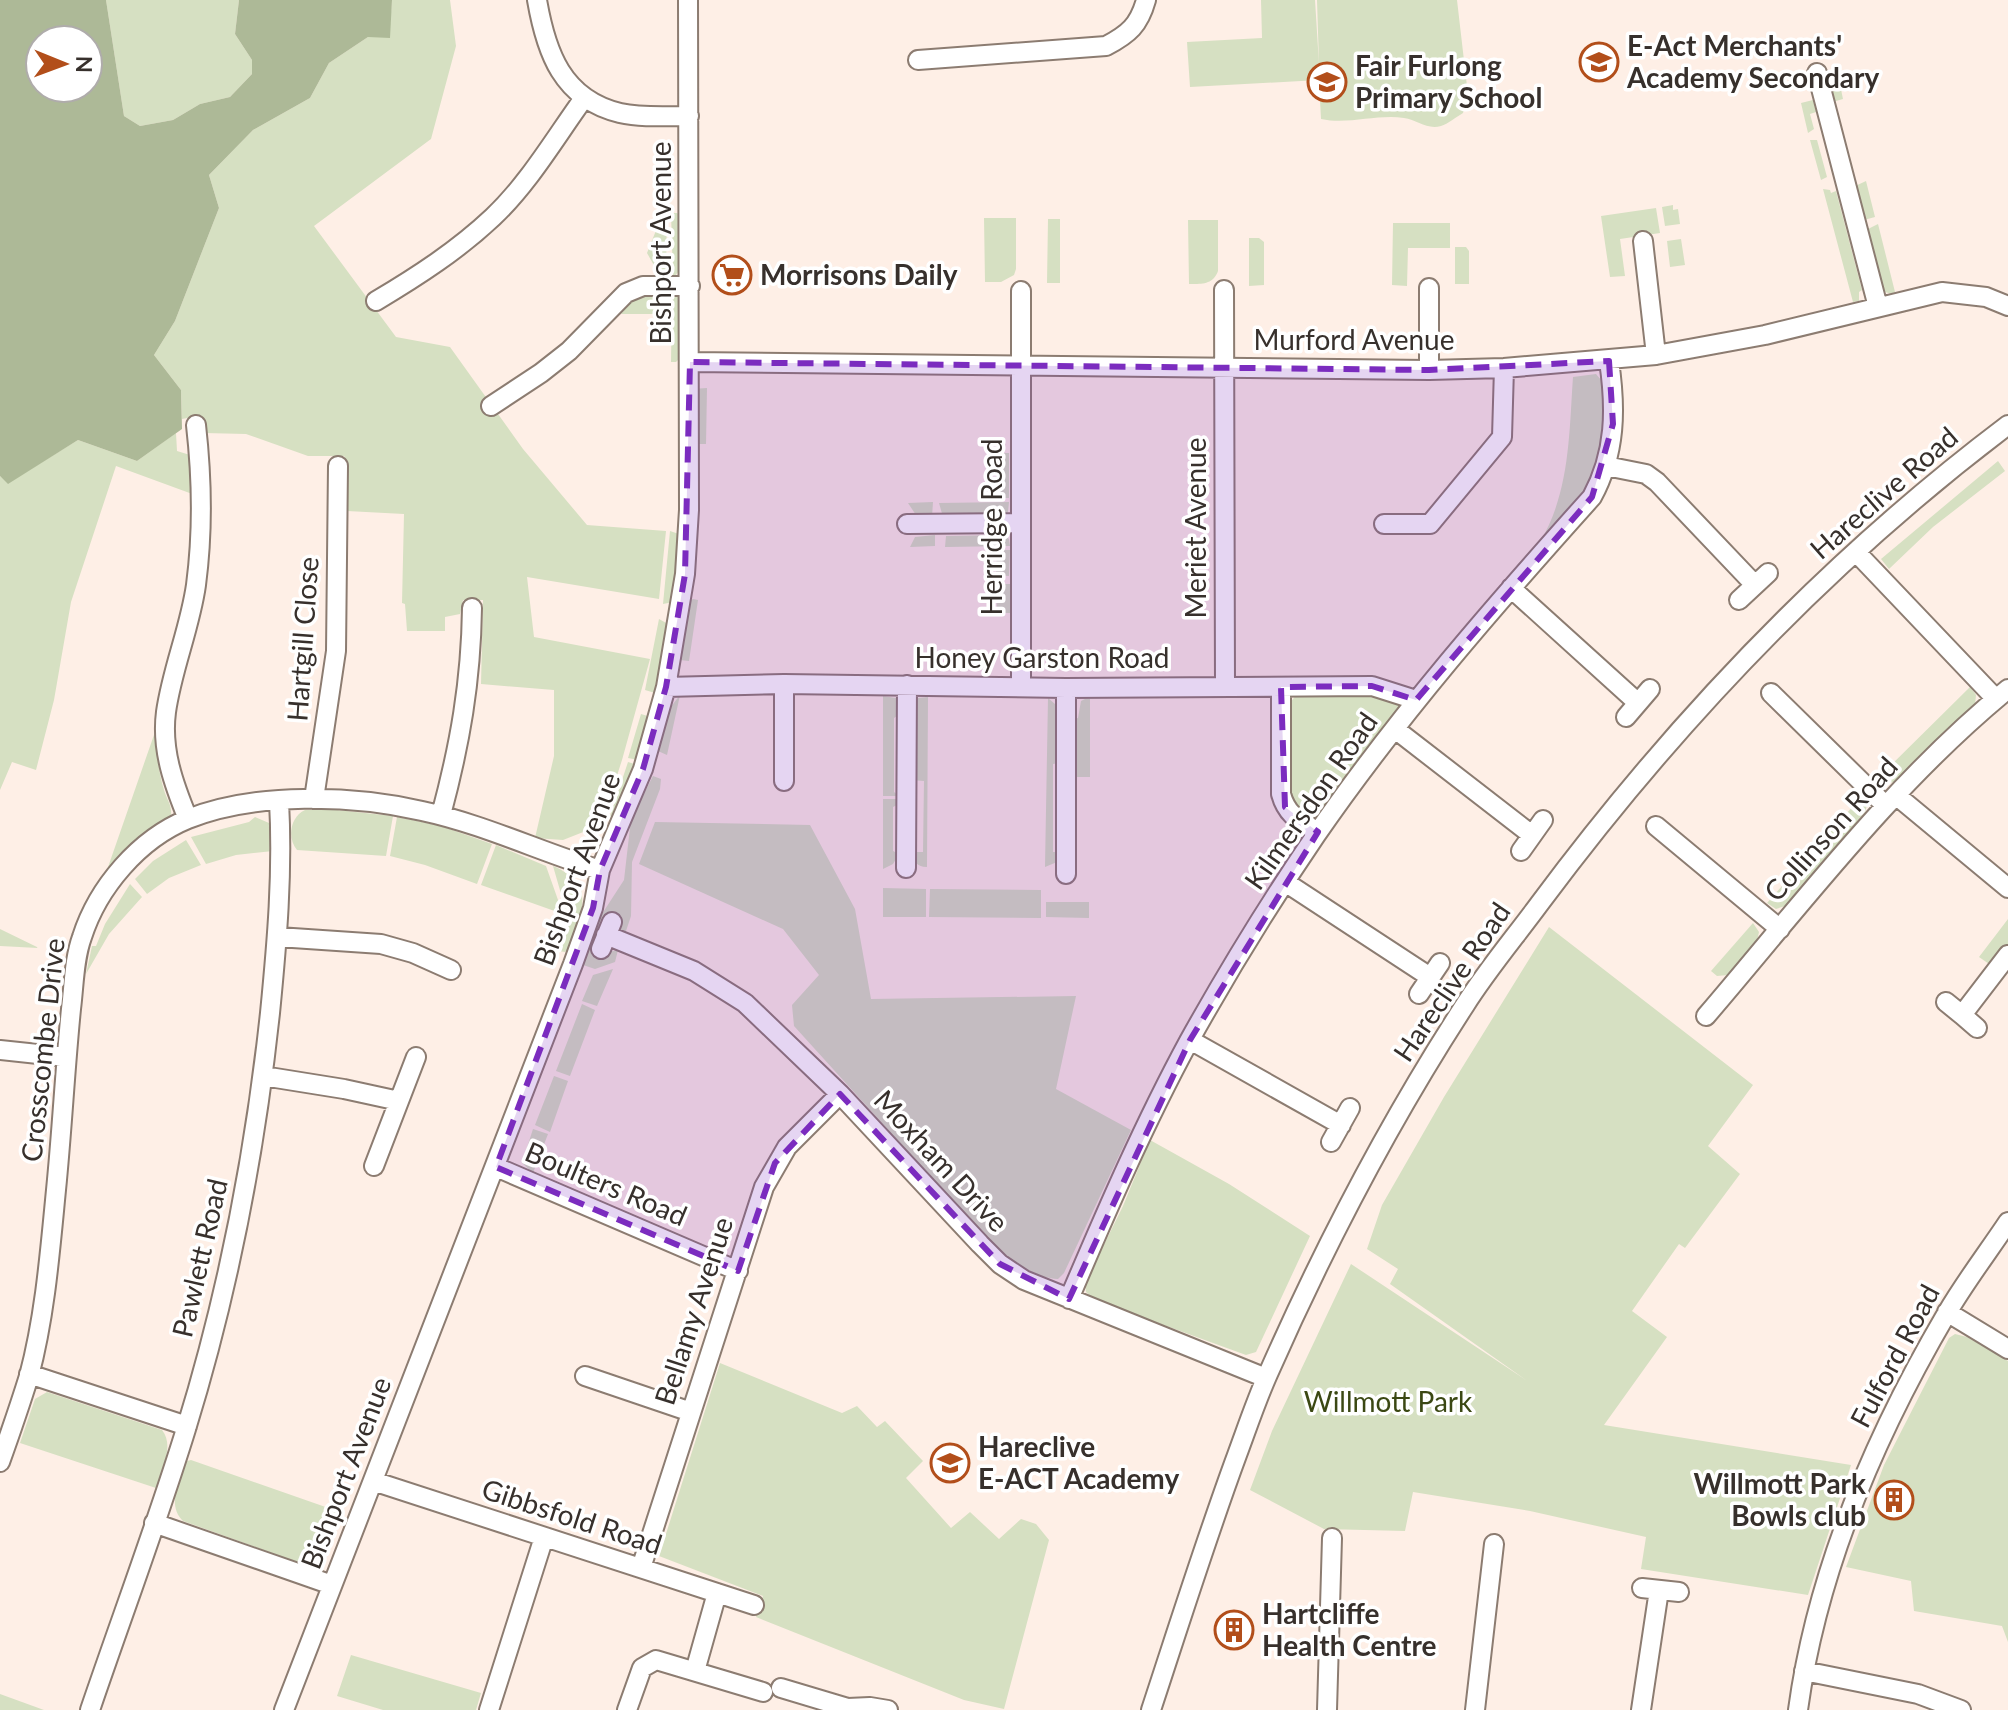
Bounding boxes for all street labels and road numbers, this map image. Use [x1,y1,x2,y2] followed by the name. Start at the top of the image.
[643,142,677,345] street label: Bishport Avenue
[1253,322,1455,356] street label: Murford Avenue
[1803,419,1964,565] street label: Hareclive Road
[1178,438,1212,618] street label: Meriet Avenue
[974,439,1008,615] street label: Herridge Road
[279,556,325,722] street label: Hartgill Close
[914,640,1170,674] street label: Honey Garston Road
[1236,705,1384,896] street label: Kilmersdon Road
[1756,749,1904,908] street label: Collinson Road
[525,767,627,970] street label: Bishport Avenue
[1386,896,1517,1067] street label: Hareclive Road
[13,936,71,1163] street label: Crosscombe Drive
[867,1082,1016,1238] street label: Moxham Drive
[520,1134,692,1232] street label: Boulters Road
[164,1175,234,1340] street label: Pawlett Road
[647,1213,739,1409] street label: Bellamy Avenue
[1842,1278,1946,1433] street label: Fulford Road
[293,1372,397,1573] street label: Bishport Avenue
[478,1471,667,1561] street label: Gibbsfold Road

